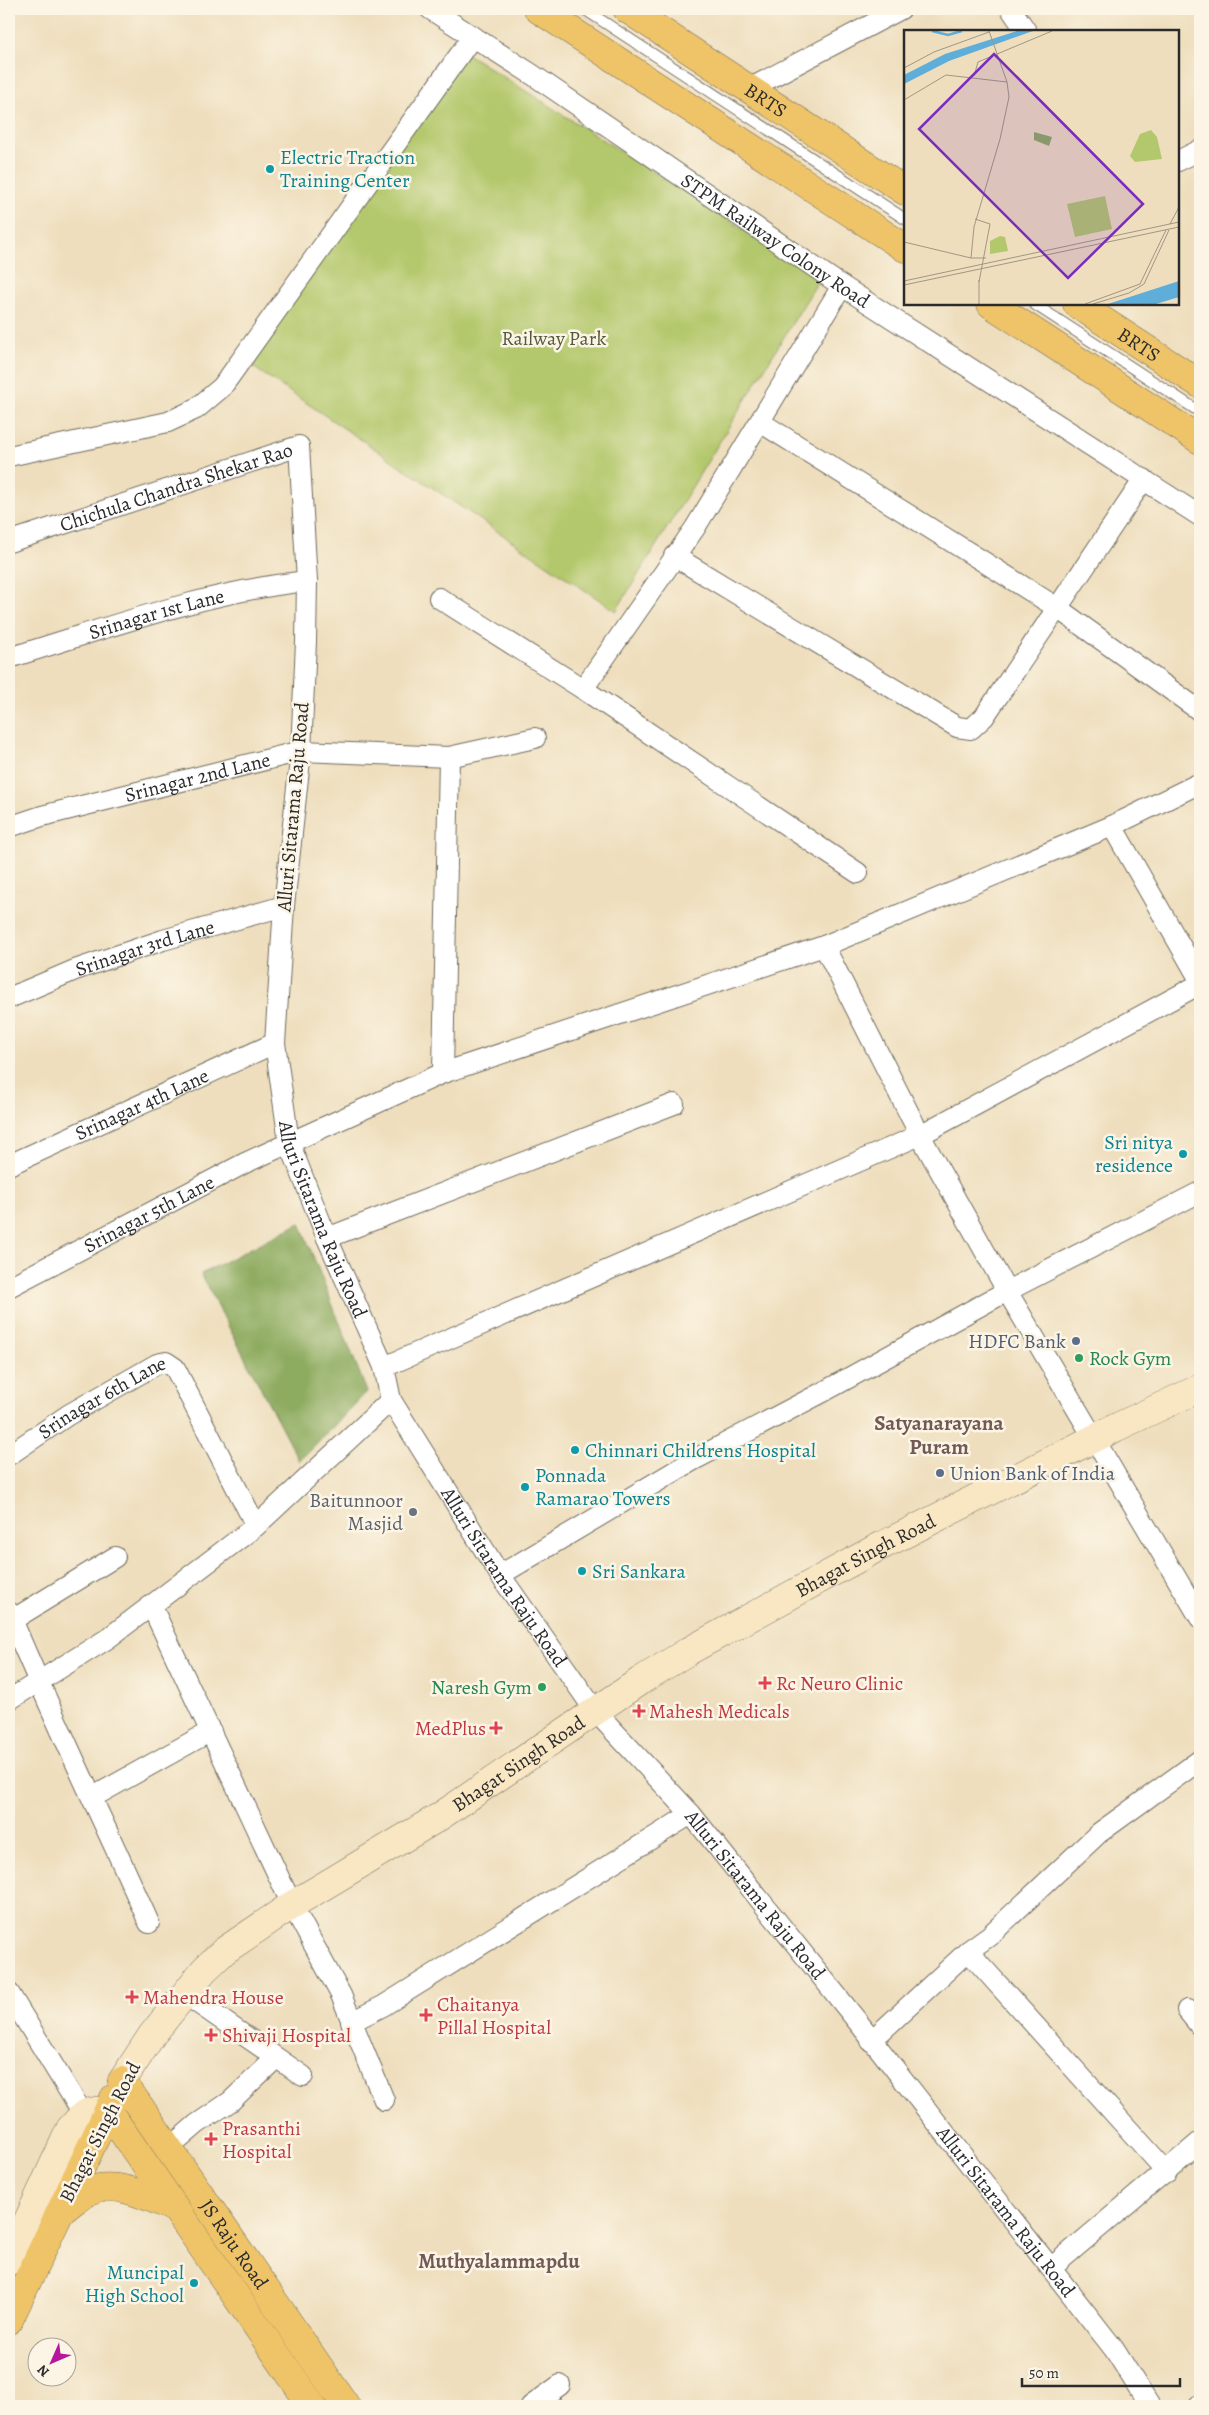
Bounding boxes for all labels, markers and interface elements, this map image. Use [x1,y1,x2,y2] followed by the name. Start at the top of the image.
[904,30,1179,305] inset map
[739,76,792,124] street label: BRTS
[280,144,415,194] place label: Electric Traction Training Center
[264,163,276,175] marker: Electric Traction Training Center
[676,167,876,314] street label: STPM Railway Colony Road
[1113,321,1166,368] street label: BRTS
[502,325,606,352] park label: Railway Park
[56,436,296,538] street label: Chichula Chandra Shekar Rao
[85,582,227,646] street label: Srinagar 1st Lane
[270,701,316,914] street label: Alluri Sitarama Raju Road
[122,746,273,808] street label: Srinagar 2nd Lane
[72,913,217,982] street label: Srinagar 3rd Lane
[70,1062,213,1147] street label: Srinagar 4th Lane
[273,1118,374,1322] street label: Alluri Sitarama Raju Road
[1095,1129,1174,1179] place label: Sri nitya residence
[1177,1148,1189,1160] marker: Sri nitya residence
[79,1168,219,1259] street label: Srinagar 5th Lane
[968,1328,1066,1355] place label: HDFC Bank
[1070,1335,1082,1347] marker: HDFC Bank
[1089,1345,1172,1372] place label: Rock Gym
[33,1349,168,1445] street label: Srinagar 6th Lane
[1073,1352,1085,1364] marker: Rock Gym
[874,1409,1005,1461] district label: Satyanarayana Puram
[585,1437,816,1464] place label: Chinnari Childrens Hospital
[569,1444,581,1456] marker: Chinnari Childrens Hospital
[950,1460,1116,1487] place label: Union Bank of India
[535,1462,671,1512] place label: Ponnada Ramarao Towers
[934,1467,946,1479] marker: Union Bank of India
[434,1481,574,1672] street label: Alluri Sitarama Raju Road
[519,1481,531,1493] marker: Ponnada Ramarao Towers
[309,1487,403,1537] place label: Baitunnoor Masjid
[407,1506,419,1518] marker: Baitunnoor Masjid
[790,1507,940,1604] street label: Bhagat Singh Road
[592,1558,686,1585] place label: Sri Sankara
[576,1565,588,1577] marker: Sri Sankara
[776,1670,903,1697] place label: Rc Neuro Clinic
[431,1674,532,1701] place label: Naresh Gym
[758,1676,772,1690] marker: Rc Neuro Clinic
[536,1681,548,1693] marker: Naresh Gym
[649,1698,790,1725] place label: Mahesh Medicals
[633,1705,645,1717] marker: Mahesh Medicals
[447,1709,590,1818] street label: Bhagat Singh Road
[415,1715,486,1742] place label: MedPlus
[490,1722,502,1734] marker: MedPlus
[678,1803,832,1985] street label: Alluri Sitarama Raju Road
[143,1984,284,2011] place label: Mahendra House
[125,1990,139,2004] marker: Mahendra House
[437,1991,551,2041] place label: Chaitanya Pillal Hospital
[419,2008,433,2022] marker: Chaitanya Pillal Hospital
[222,2022,351,2049] place label: Shivaji Hospital
[204,2028,218,2042] marker: Shivaji Hospital
[53,2057,147,2207] street label: Bhagat Singh Road
[222,2115,301,2165] place label: Prasanthi Hospital
[930,2119,1082,2303] street label: Alluri Sitarama Raju Road
[204,2132,218,2146] marker: Prasanthi Hospital
[194,2194,275,2295] street label: JS Raju Road
[418,2247,580,2275] district label: Muthyalammapdu
[85,2259,184,2309] place label: Muncipal High School
[188,2277,200,2289] marker: Muncipal High School
[28,2338,78,2388] north arrow
[1022,2355,1179,2387] scale bar
[33,2361,53,2381] text: N
[1029,2363,1059,2383] text: 50 m

